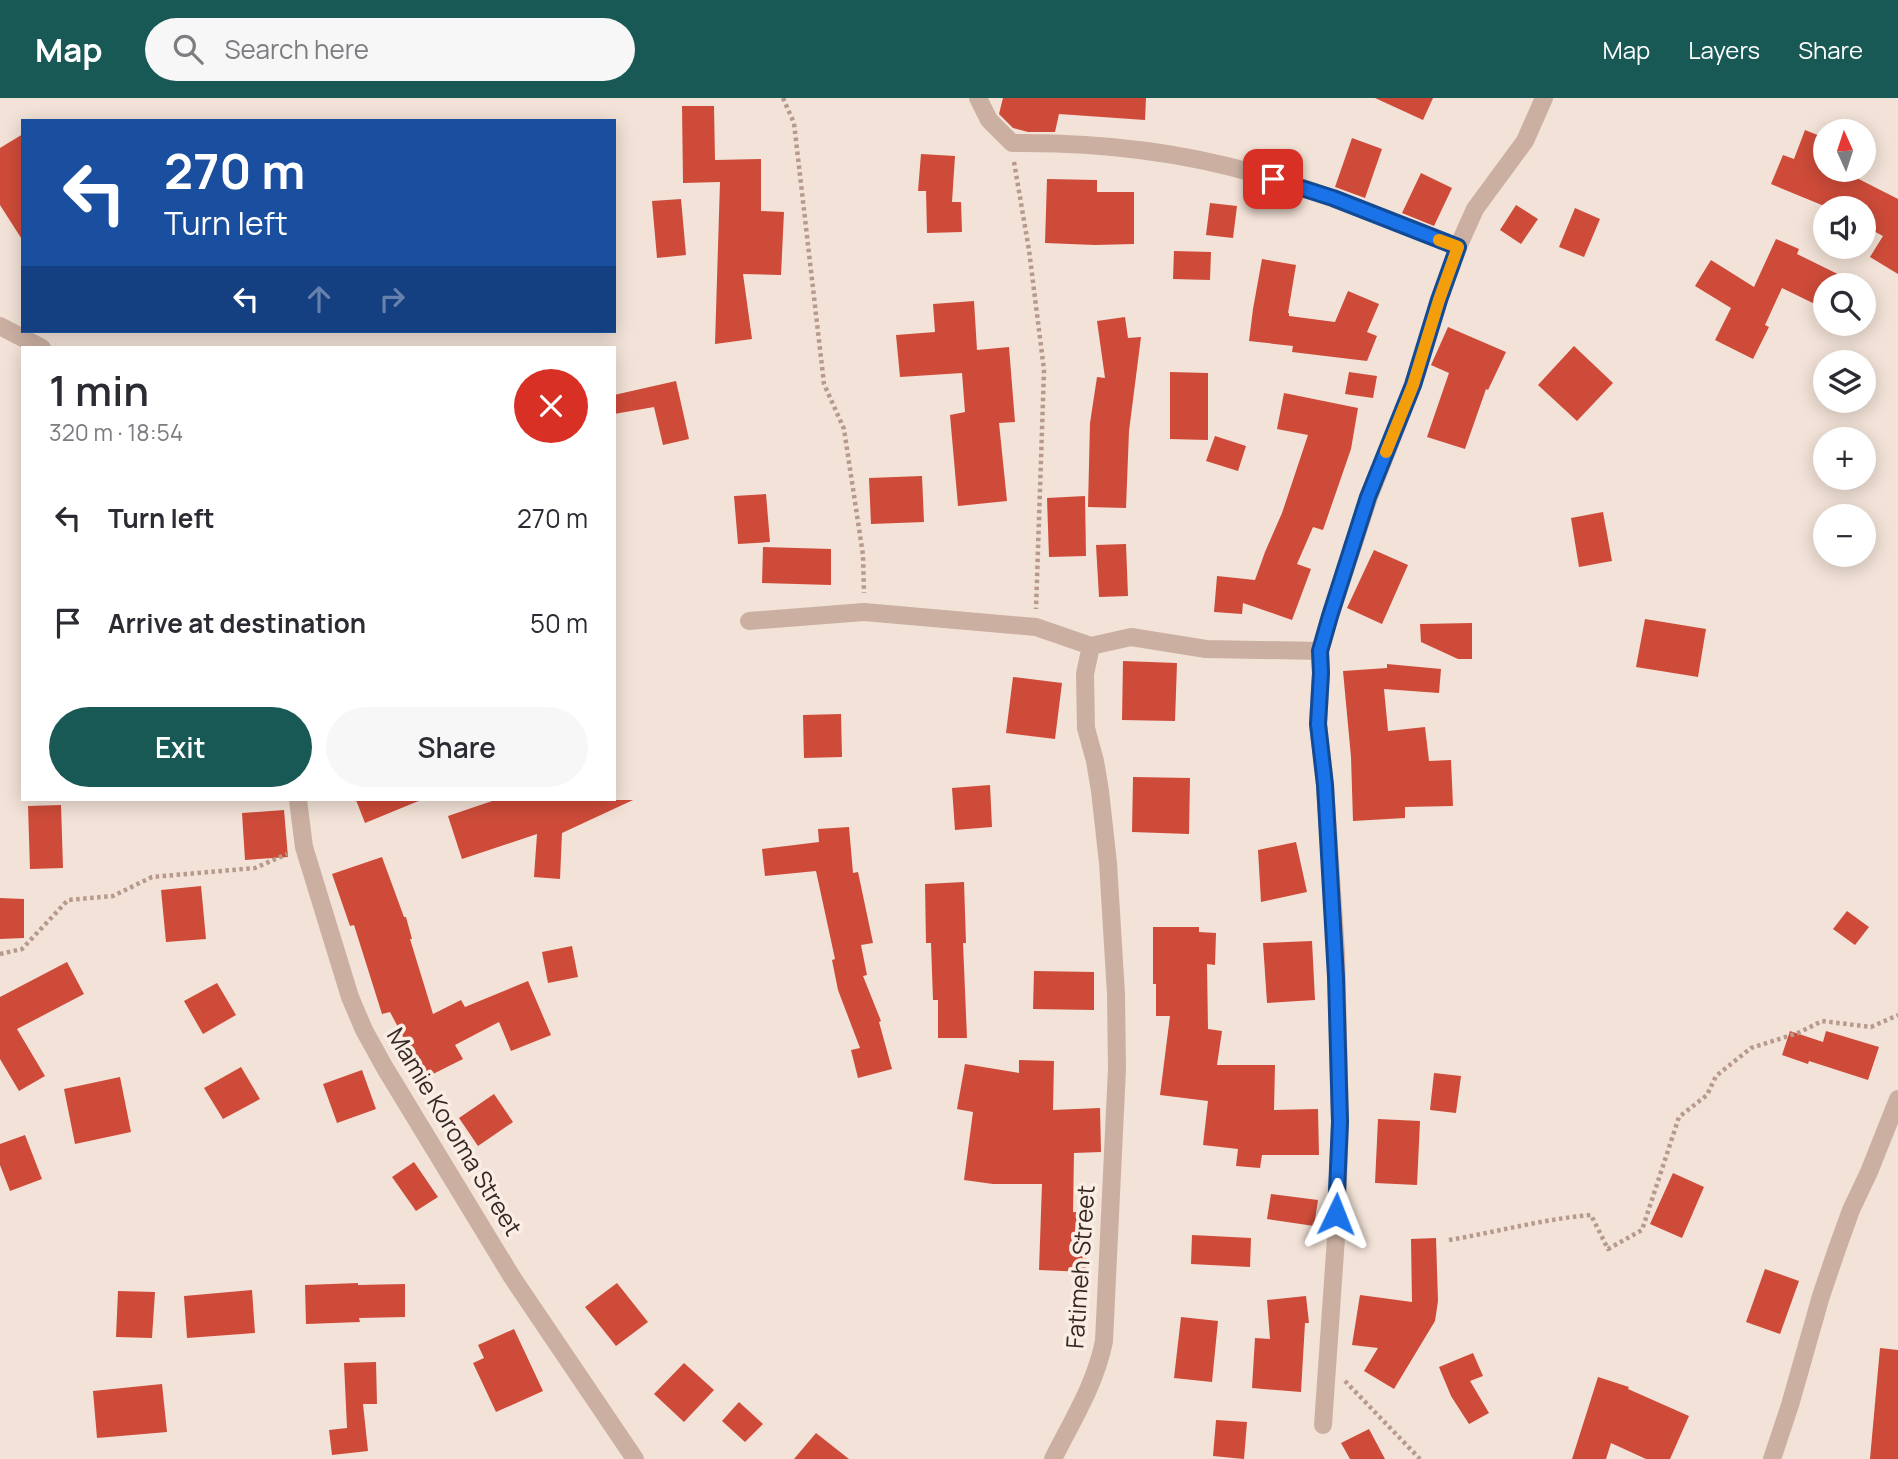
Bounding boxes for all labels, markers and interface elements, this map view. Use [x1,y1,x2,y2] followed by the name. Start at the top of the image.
[145,18,635,81] search box
[35,27,103,72] text: Map
[169,30,207,68] icon: search
[225,31,369,67] text: Search here
[1603,33,1650,66] text: Map
[1688,33,1760,66] text: Layers
[1798,33,1863,66] text: Share
[1813,119,1876,182] north arrow
[1813,119,1876,567] map controls
[164,137,305,204] text: 270 m
[49,147,140,238] icon: left
[1243,149,1303,209] pin
[1254,160,1292,198] icon: arrive
[1813,196,1876,259] button: sound
[164,201,288,245] text: Turn left
[1813,273,1876,336] button: search
[227,280,265,318] icon: left
[300,280,338,318] icon: ahead
[373,280,411,318] icon: right
[1813,350,1876,413] button: layers
[49,361,149,419] text: 1 min
[514,369,588,443] button: close
[49,416,183,448] text: 320 m · 18:54
[1813,427,1876,490] button: +
[49,499,87,537] icon: left
[108,500,215,536] text: Turn left
[517,500,588,536] text: 270 m
[1813,504,1876,567] button: −
[49,604,87,642] icon: arrive
[108,605,366,641] text: Arrive at destination
[530,605,588,641] text: 50 m
[49,707,312,787] button: Exit
[326,707,588,787] button: Share
[380,1021,531,1241] street label: Mamie Koroma Street
[1299,1177,1373,1251] position arrow
[1057,1184,1102,1350] street label: Fatimeh Street

